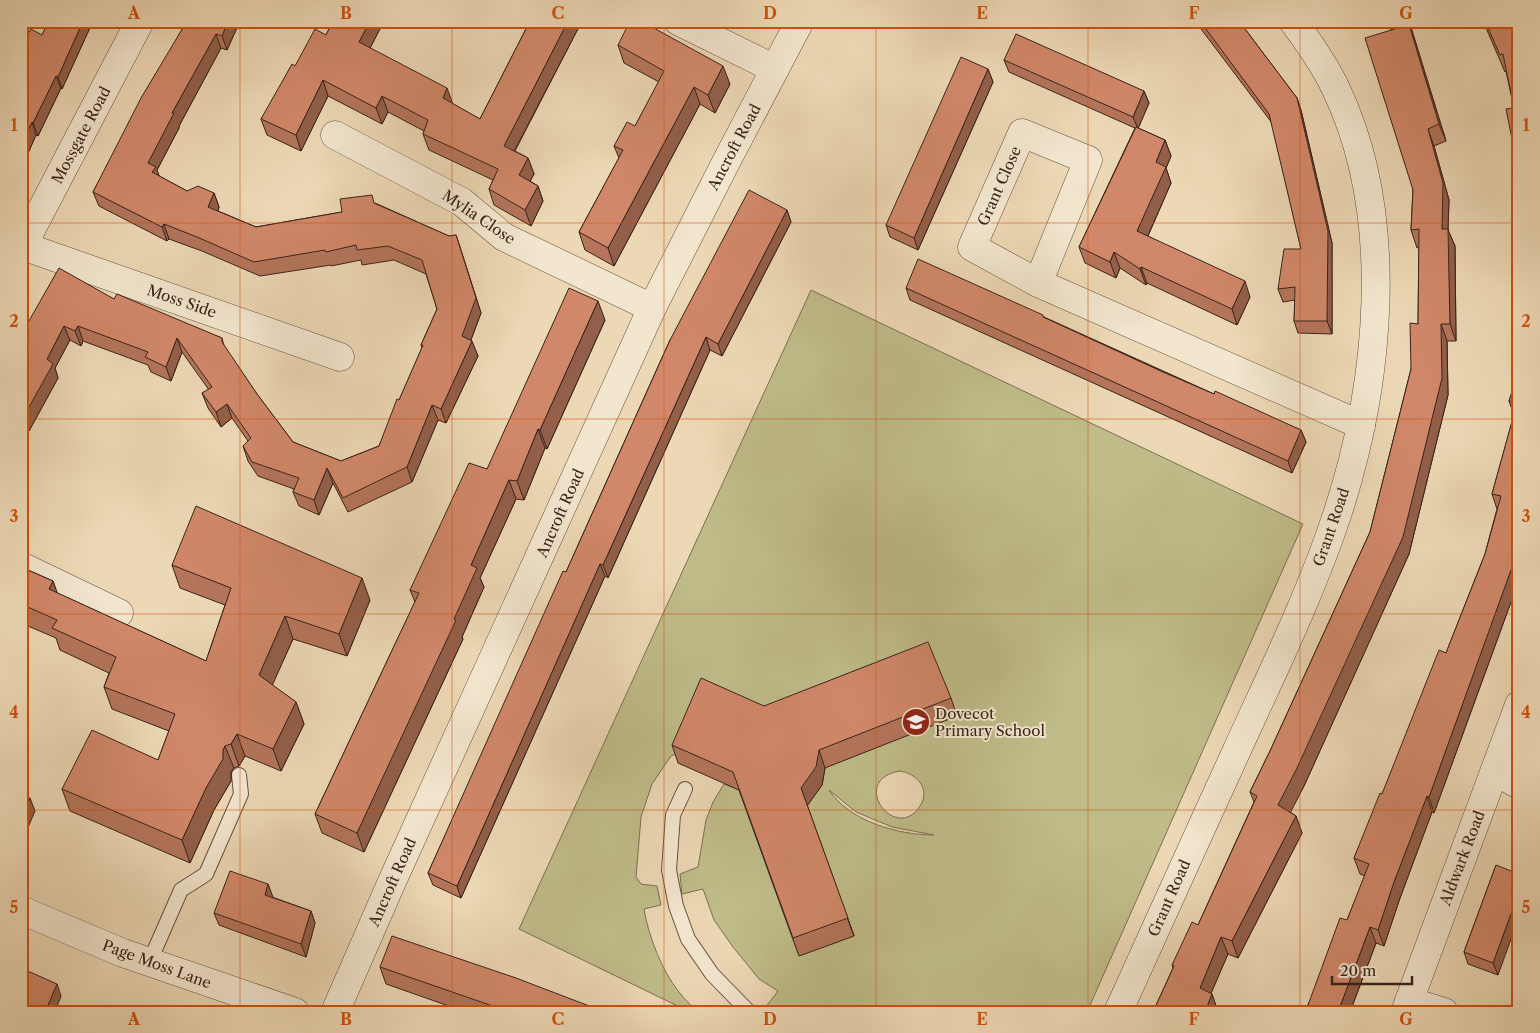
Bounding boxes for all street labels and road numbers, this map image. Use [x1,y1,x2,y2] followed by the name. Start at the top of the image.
[47,83,115,187] street label: Mossgate Road
[703,101,765,194] street label: Ancroft Road
[973,143,1025,229] street label: Grant Close
[439,186,519,248] street label: Mylia Close
[145,280,219,322] street label: Moss Side
[532,466,588,561] street label: Ancroft Road
[1309,485,1353,569] street label: Grant Road
[1435,808,1489,909] street label: Aldwark Road
[364,835,420,930] street label: Ancroft Road
[1144,857,1194,939] street label: Grant Road
[100,936,214,992] street label: Page Moss Lane

